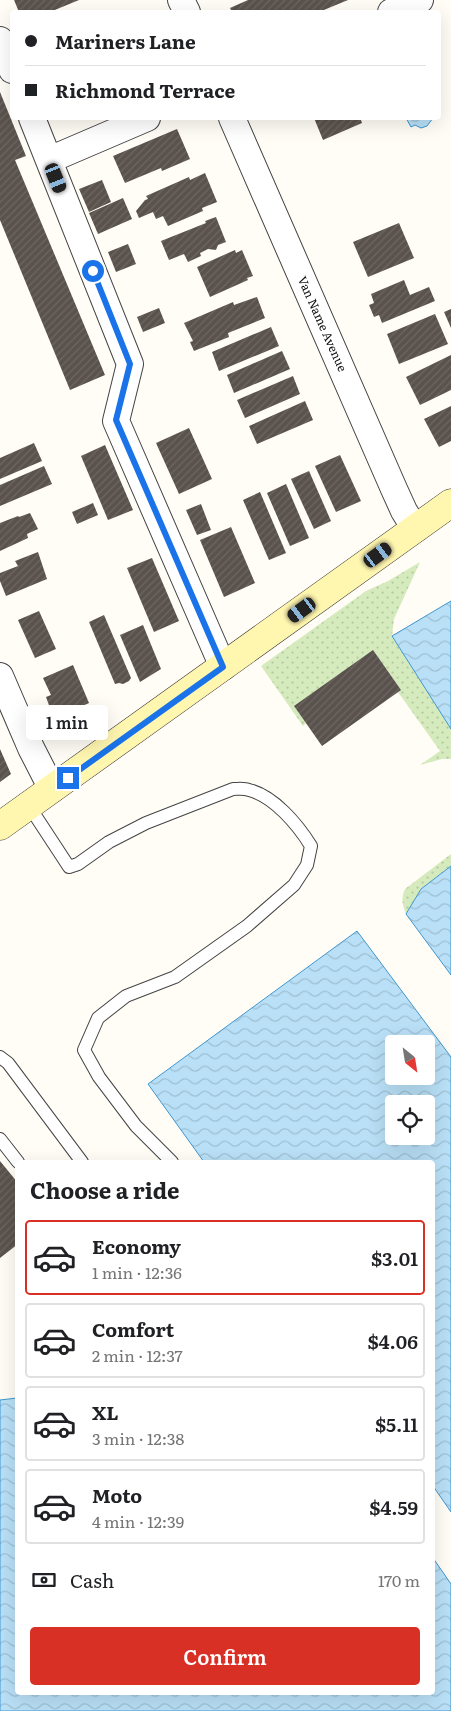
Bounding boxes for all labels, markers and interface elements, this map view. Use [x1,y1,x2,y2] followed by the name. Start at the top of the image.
[55,27,196,55] text: Mariners Lane
[55,76,235,104] text: Richmond Terrace
[43,161,68,195] car
[82,260,104,282] route start
[294,273,352,374] street label: Van Name Avenue
[361,540,394,570] car
[285,595,318,625] car
[27,706,109,740] callout: 1 min
[46,710,88,734] text: 1 min
[57,767,79,789] route end
[385,1035,435,1085] north arrow
[385,1035,435,1145] map controls
[385,1095,435,1145] button: locate
[30,1173,179,1206] text: Choose a ride
[92,1232,181,1260] text: Economy
[32,1235,77,1280] icon: car
[371,1244,418,1272] text: $3.01
[92,1260,182,1284] text: 1 min · 12:36
[92,1315,174,1343] text: Comfort
[32,1318,77,1363] icon: car
[367,1327,418,1355] text: $4.06
[92,1343,183,1367] text: 2 min · 12:37
[92,1398,119,1426] text: XL
[32,1401,77,1446] icon: car
[375,1410,418,1438] text: $5.11
[92,1426,184,1450] text: 3 min · 12:38
[92,1481,142,1509] text: Moto
[32,1484,77,1529] icon: car
[369,1493,418,1521] text: $4.59
[92,1509,184,1533] text: 4 min · 12:39
[30,1566,58,1594] icon: cash
[70,1566,114,1594] text: Cash
[378,1568,420,1592] text: 170 m
[30,1627,420,1685] button: Confirm

